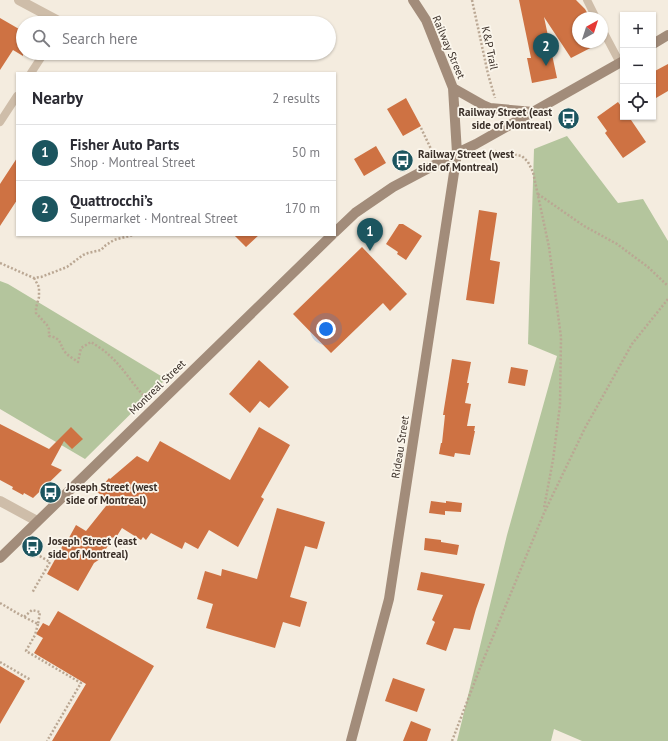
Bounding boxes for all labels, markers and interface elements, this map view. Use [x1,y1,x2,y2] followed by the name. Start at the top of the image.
[572,12,608,48] north arrow
[620,12,656,120] map controls
[620,12,656,48] button: +
[429,13,469,81] street label: Railway Street
[16,16,336,60] search box
[479,25,502,72] street label: K&P Trail
[30,27,52,49] icon: search
[62,29,138,48] text: Search here
[533,33,559,66] pin: 2
[620,48,656,84] button: −
[620,84,656,120] button: locate
[32,87,83,109] text: Nearby
[272,90,320,107] text: 2 results
[458,105,552,132] place label: Railway Street (east side of Montreal)
[555,105,581,131] bus stop icon: Railway Street (east side of Montreal)
[70,135,179,154] text: Fisher Auto Parts
[41,144,49,161] text: 1
[292,144,320,161] text: 50 m
[390,147,416,173] bus stop icon: Railway Street (west side of Montreal)
[418,147,514,174] place label: Railway Street (west side of Montreal)
[70,154,195,171] text: Shop · Montreal Street
[70,191,153,210] text: Quattrocchi’s
[41,200,49,217] text: 2
[285,200,320,217] text: 170 m
[70,210,238,227] text: Supermarket · Montreal Street
[357,218,383,251] pin: 1
[316,319,336,339] your location
[126,356,188,418] street label: Montreal Street
[388,414,412,479] street label: Rideau Street
[37,480,63,506] bus stop icon: Joseph Street (west side of Montreal)
[65,480,157,507] place label: Joseph Street (west side of Montreal)
[20,534,46,560] bus stop icon: Joseph Street (east side of Montreal)
[47,534,137,561] place label: Joseph Street (east side of Montreal)

